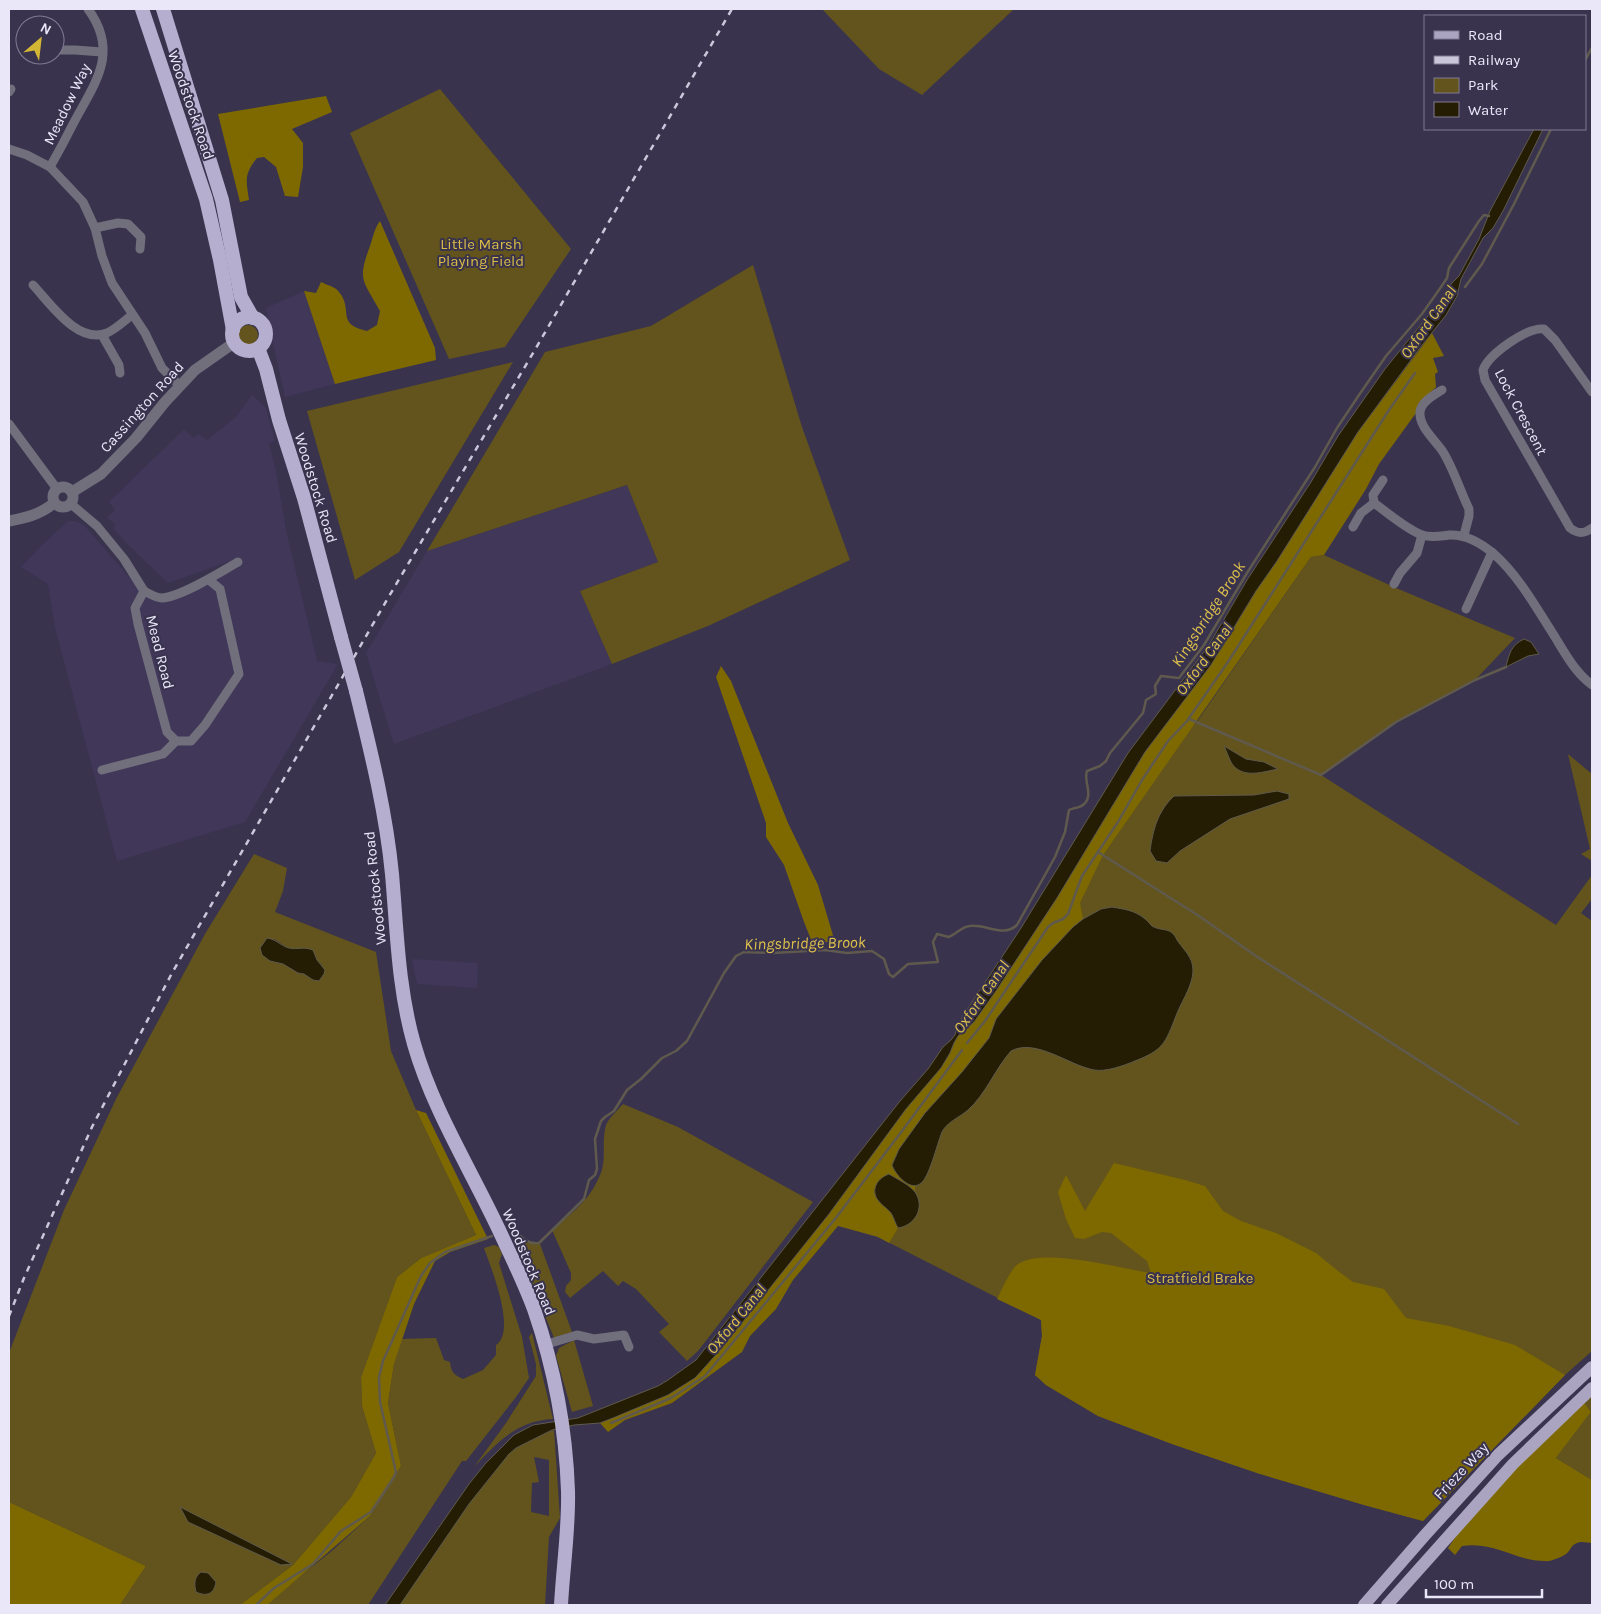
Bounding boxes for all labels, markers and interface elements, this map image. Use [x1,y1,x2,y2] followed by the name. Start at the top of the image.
[15,15,65,65] north arrow
[1424,15,1586,130] legend
[37,19,54,39] text: N
[1468,26,1503,44] text: Road
[164,48,218,162] street label: Woodstock Road
[1468,51,1520,69] text: Railway
[40,60,94,148] street label: Meadow Way
[1468,76,1498,94] text: Park
[1468,101,1509,119] text: Water
[438,235,524,270] park label: Little Marsh Playing Field
[1396,282,1460,362] water label: Oxford Canal
[96,358,188,456] street label: Cassington Road
[1491,366,1551,459] street label: Lock Crescent
[291,431,341,545] street label: Woodstock Road
[1167,557,1250,670] water label: Kingsbridge Brook
[142,613,178,691] street label: Mead Road
[1171,619,1237,699] water label: Oxford Canal
[360,830,390,946] street label: Woodstock Road
[744,932,867,954] water label: Kingsbridge Brook
[949,957,1013,1037] water label: Oxford Canal
[498,1206,560,1318] street label: Woodstock Road
[1146,1269,1254,1287] park label: Stratfield Brake
[702,1280,770,1358] water label: Oxford Canal
[1430,1439,1492,1503] street label: Frieze Way
[1426,1566,1542,1598] scale bar
[1434,1575,1474,1593] text: 100 m

